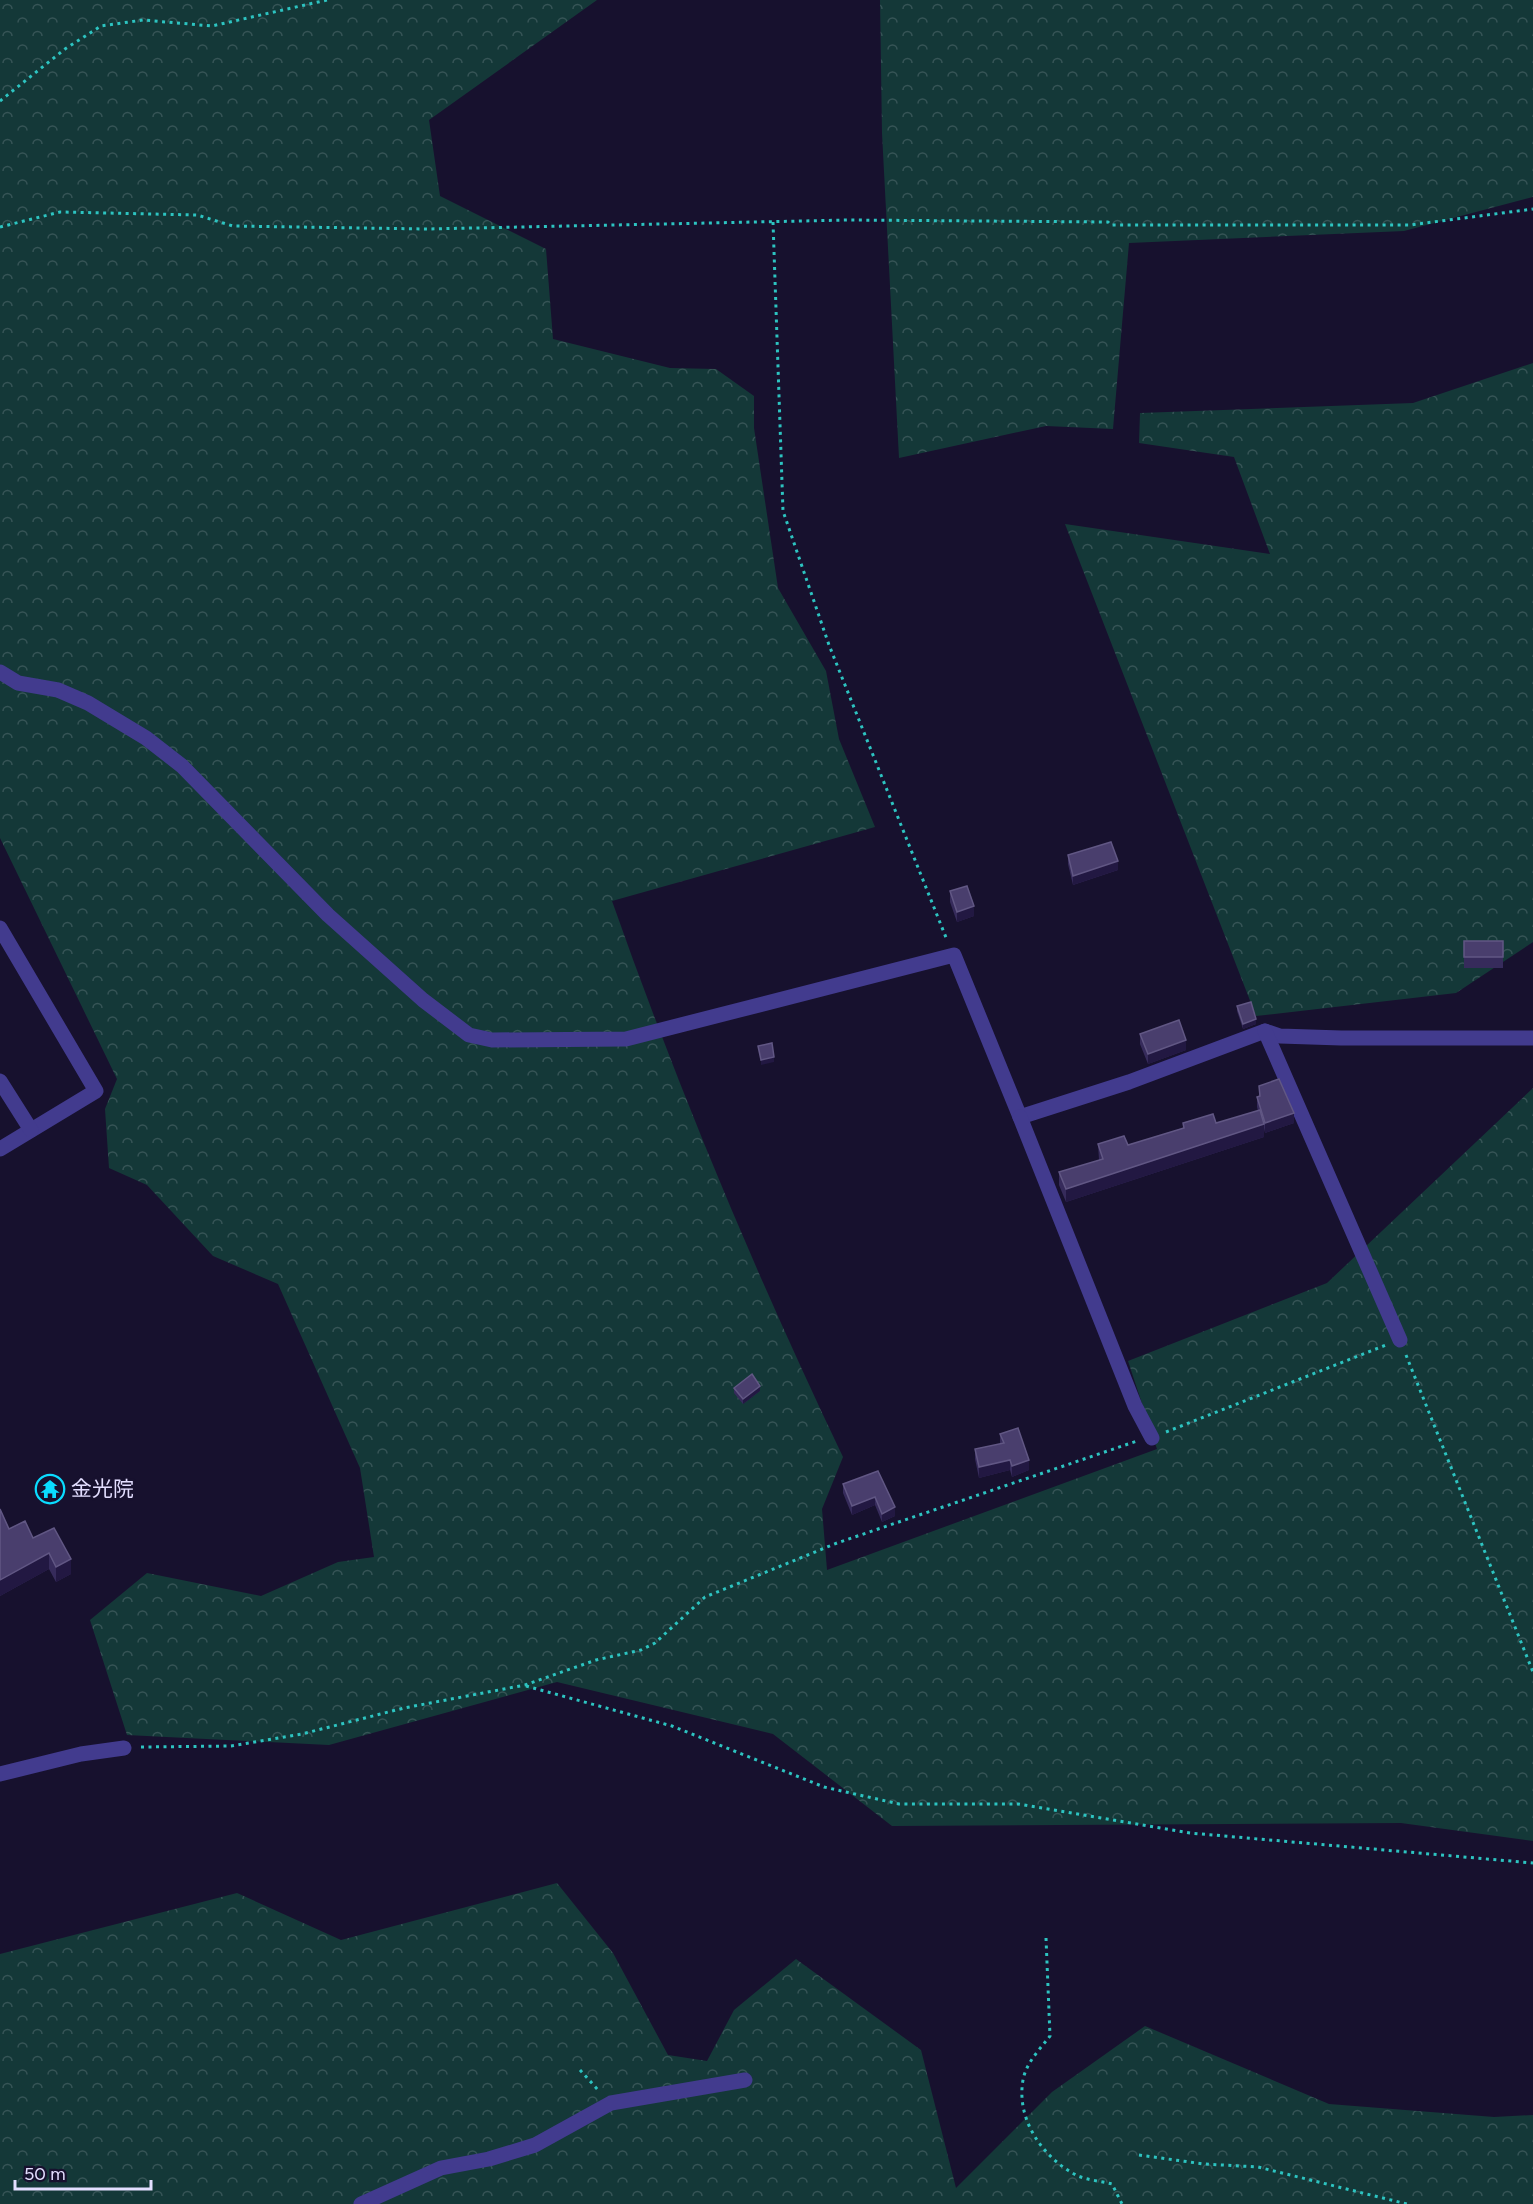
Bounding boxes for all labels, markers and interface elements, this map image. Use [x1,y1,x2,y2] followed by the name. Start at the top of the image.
[34,1473,66,1505] temple icon: 金光院
[71,1476,134,1501] place label: 金光院
[15,2153,152,2191] scale bar
[24,2163,66,2185] text: 50 m

